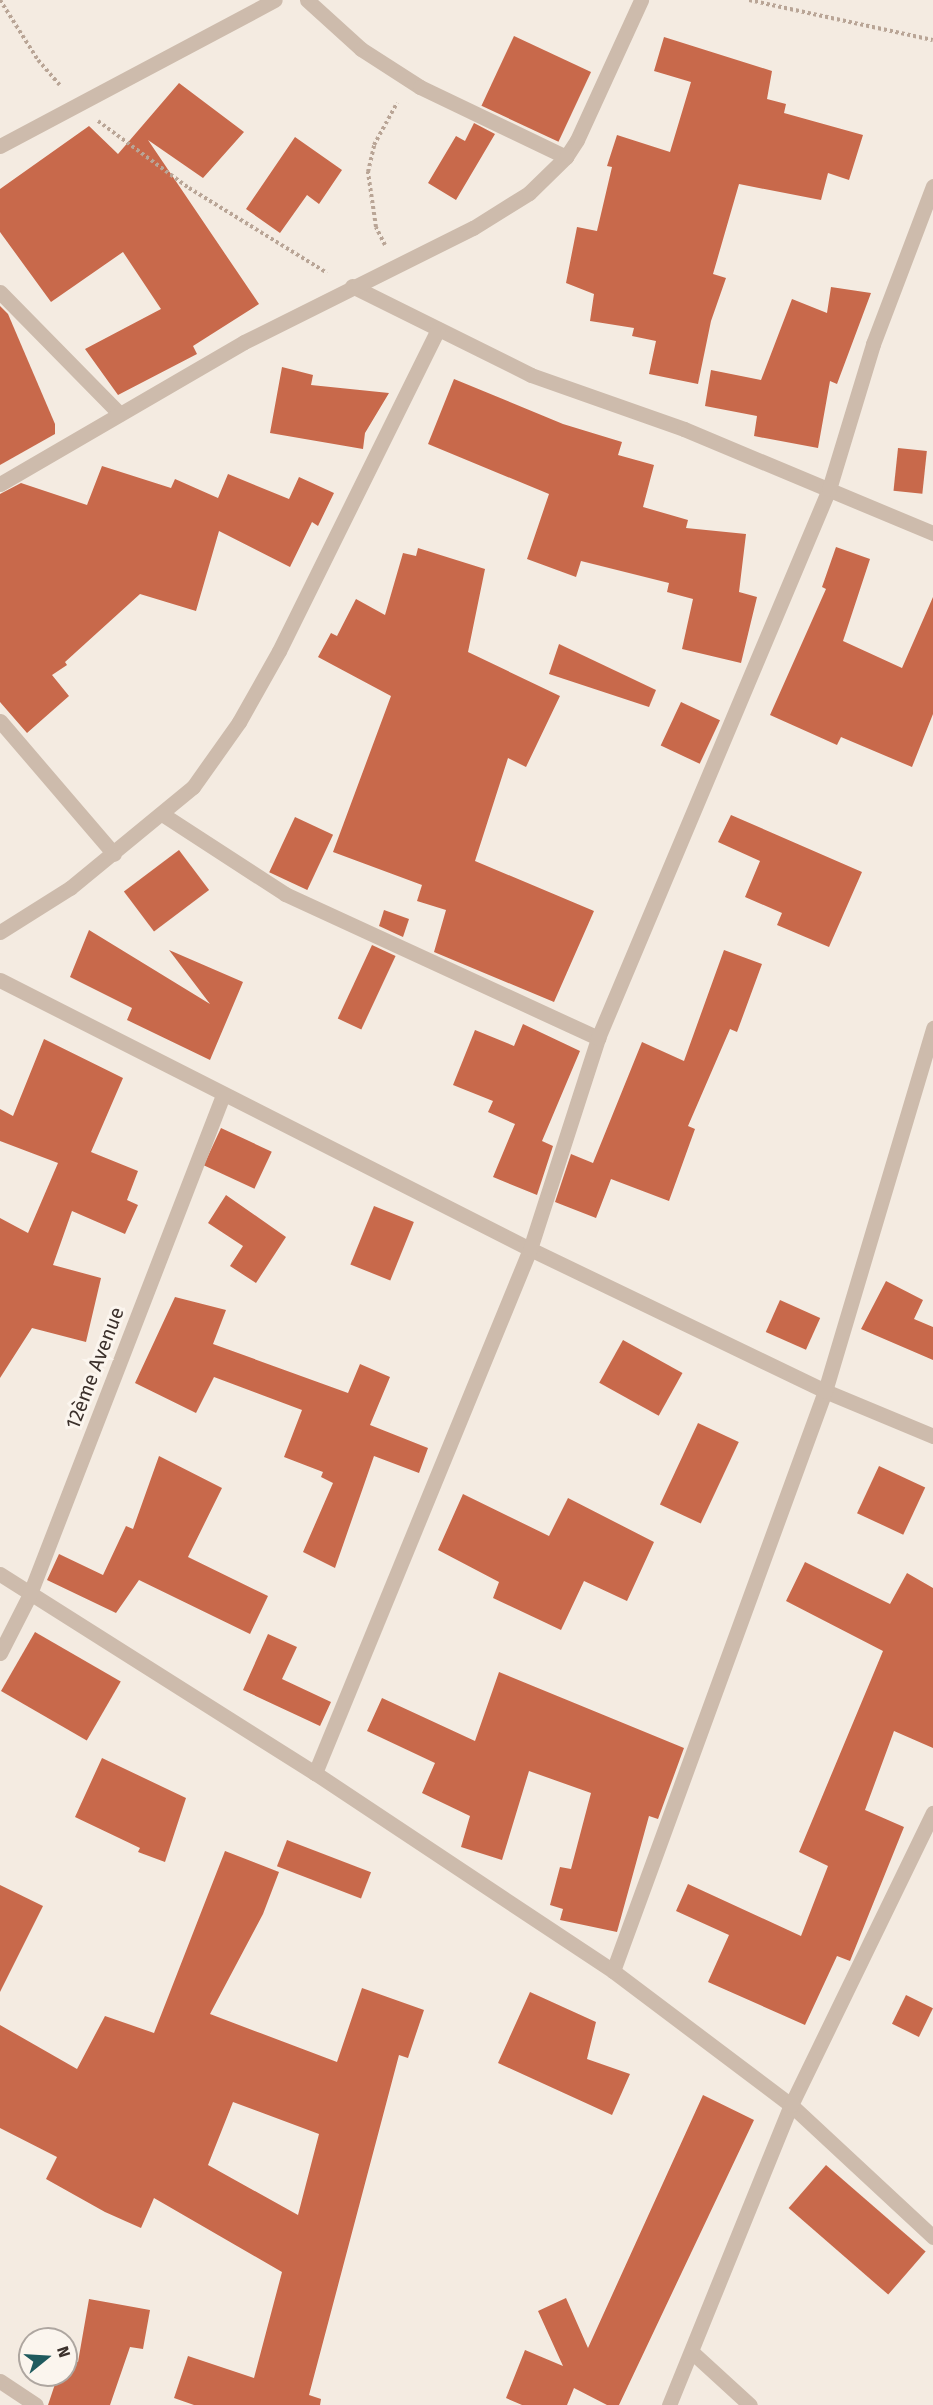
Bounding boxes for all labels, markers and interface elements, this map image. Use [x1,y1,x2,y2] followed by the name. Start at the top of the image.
[61,1304,129,1432] street label: 12ème Avenue
[18,2327,78,2387] north arrow
[53,2344,74,2360] text: N

